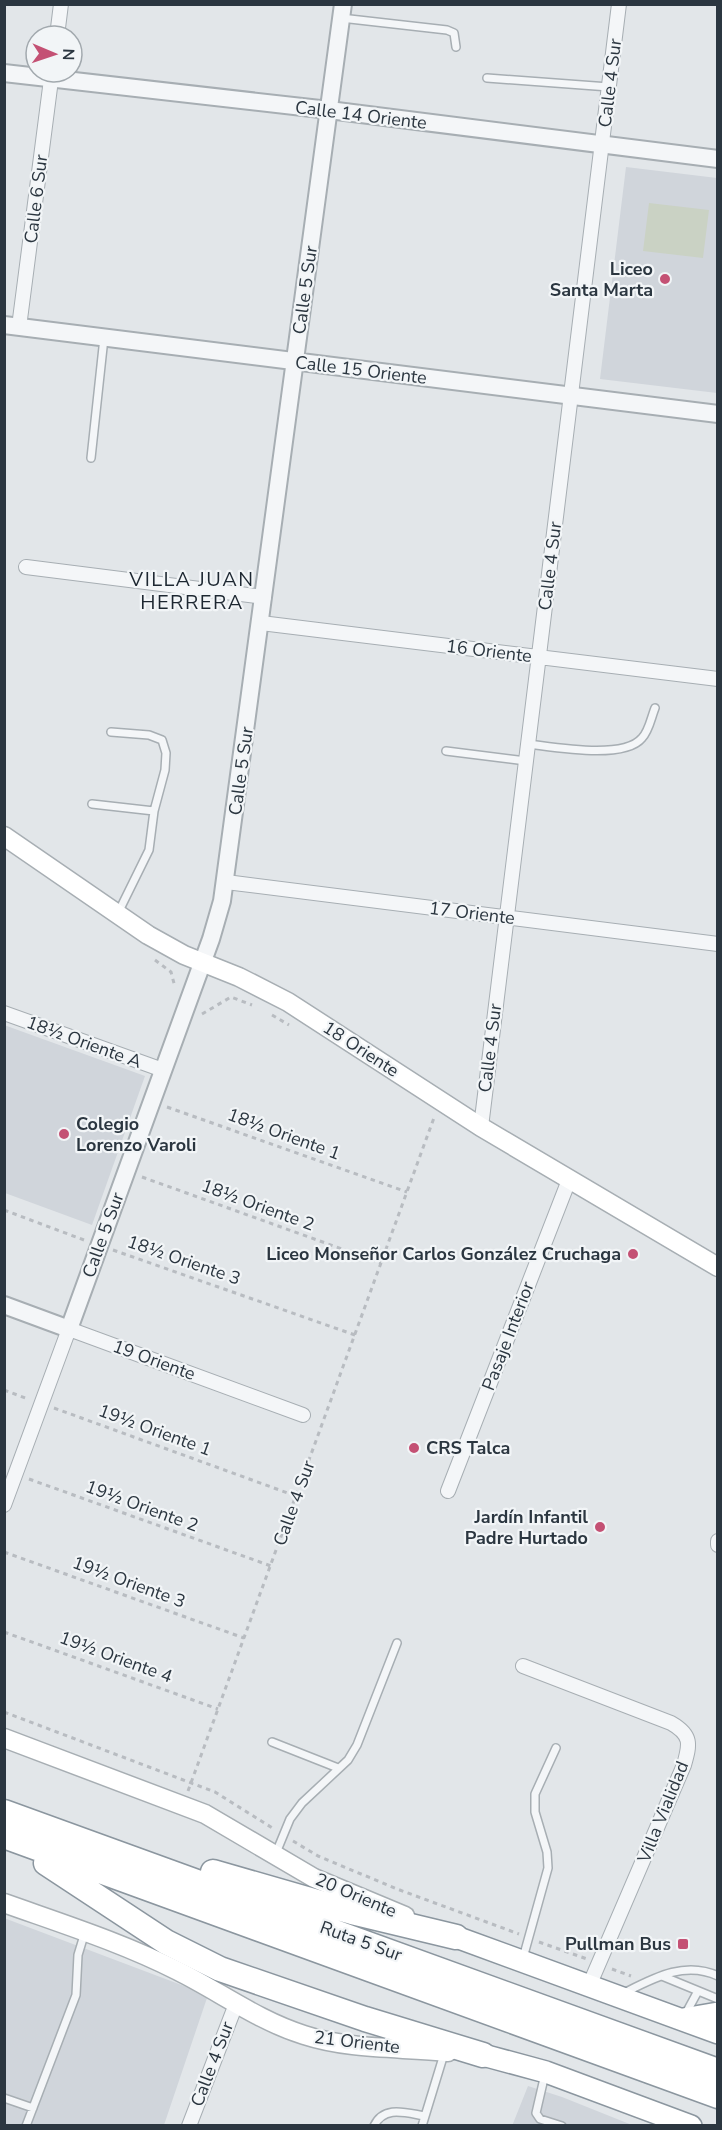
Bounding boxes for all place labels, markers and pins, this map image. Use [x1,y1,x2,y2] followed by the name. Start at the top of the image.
[550,257,653,302] place label: Liceo Santa Marta
[658,272,672,286] marker: Liceo Santa Marta
[76,1112,196,1157] place label: Colegio Lorenzo Varoli
[57,1127,71,1141] marker: Colegio Lorenzo Varoli
[266,1242,621,1266] place label: Liceo Monseñor Carlos González Cruchaga
[626,1247,640,1261] marker: Liceo Monseñor Carlos González Cruchaga
[426,1436,510,1460] place label: CRS Talca
[407,1441,421,1455] marker: CRS Talca
[465,1505,588,1550] place label: Jardín Infantil Padre Hurtado
[593,1520,607,1534] marker: Jardín Infantil Padre Hurtado
[565,1932,671,1956] place label: Pullman Bus
[676,1937,690,1951] marker: Pullman Bus

